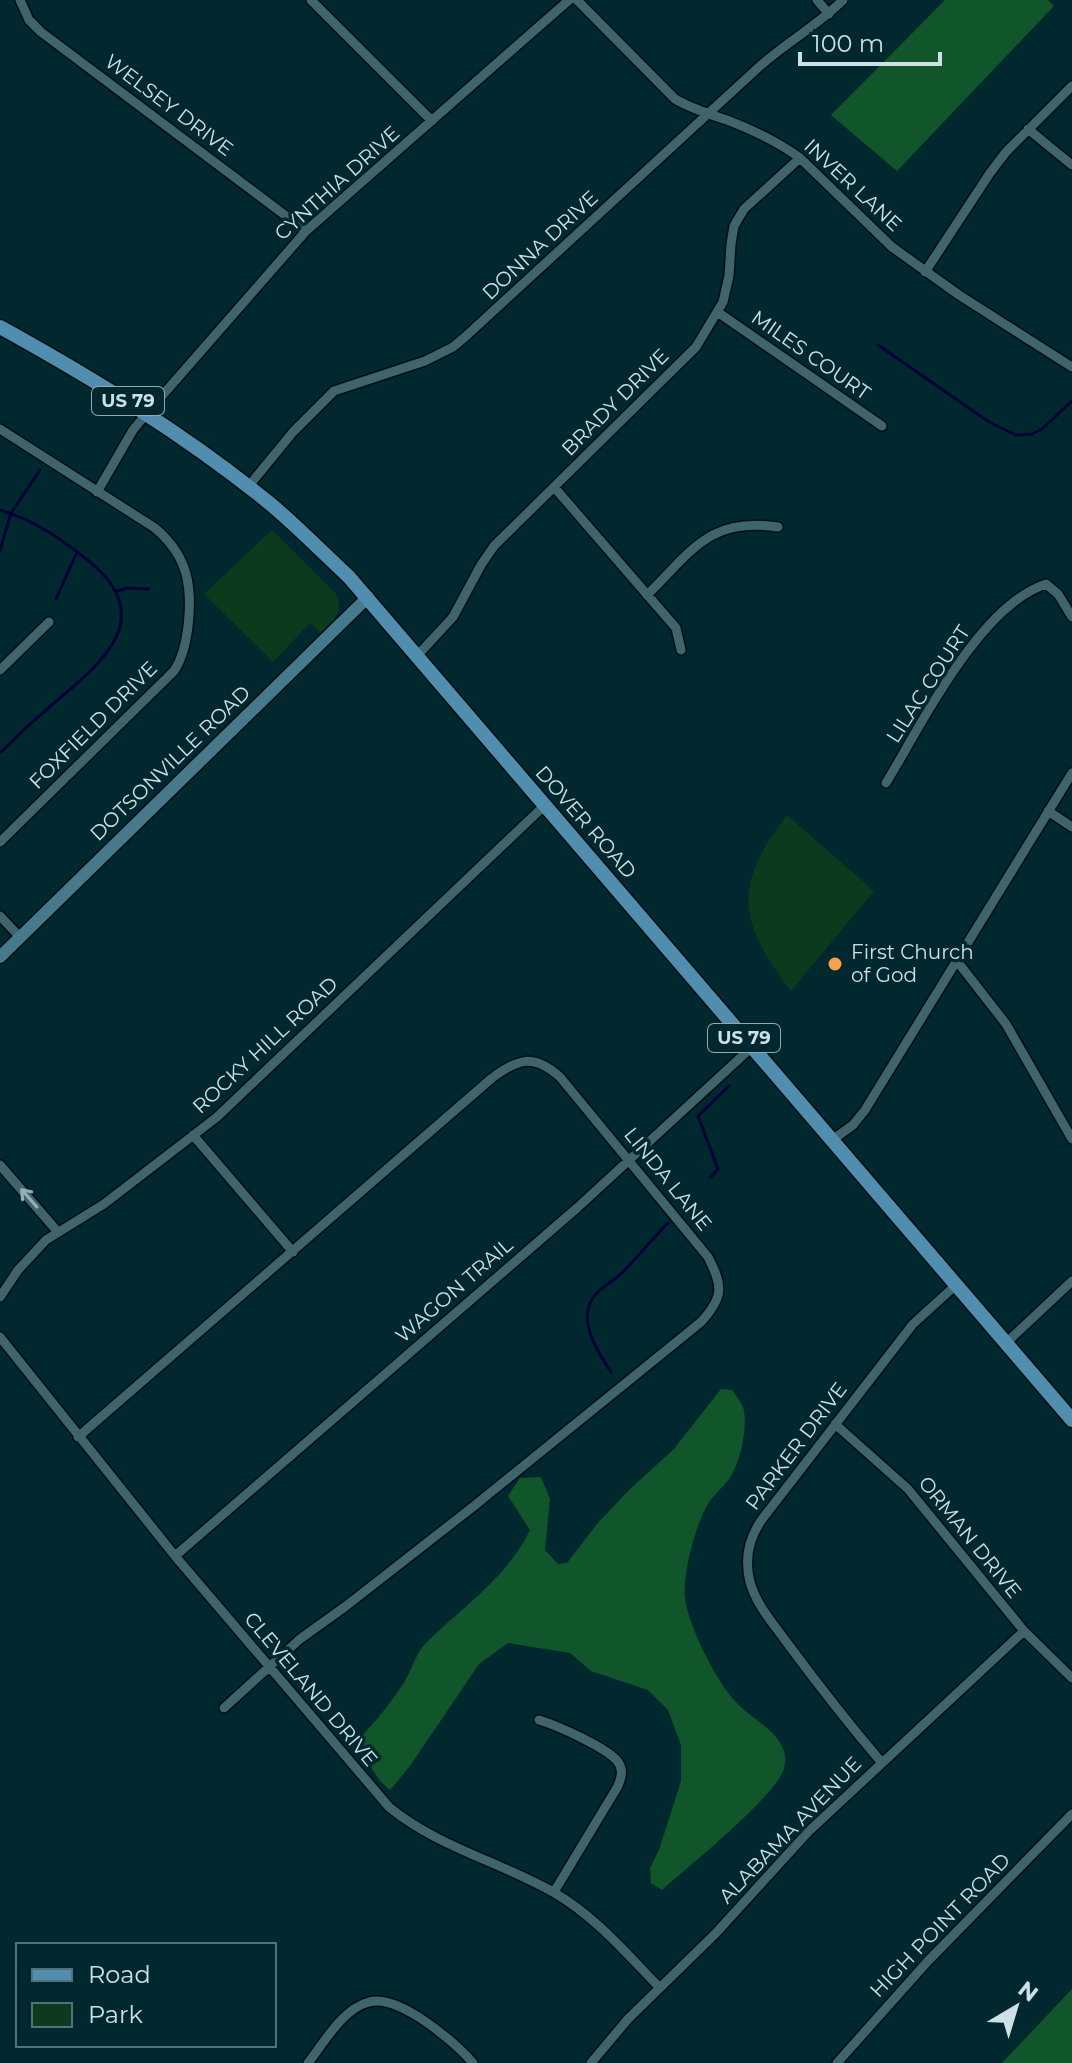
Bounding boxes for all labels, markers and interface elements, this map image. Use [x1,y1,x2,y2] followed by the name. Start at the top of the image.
[800,16,940,66] scale bar
[812,29,884,58] text: 100 m
[100,49,238,161] street label: WELSEY DRIVE
[270,121,404,245] street label: CYNTHIA DRIVE
[799,134,907,236] street label: INVER LANE
[477,185,603,305] street label: DONNA DRIVE
[747,305,876,405] street label: MILES COURT
[556,343,674,461] street label: BRADY DRIVE
[92,387,164,415] road number: US 79
[881,620,975,747] street label: LILAC COURT
[24,656,162,794] street label: FOXFIELD DRIVE
[85,680,255,846] street label: DOTSONVILLE ROAD
[531,761,641,883] street label: DOVER ROAD
[851,940,974,987] place label: First Church of God
[826,955,844,973] marker: First Church of God
[187,972,343,1118] street label: ROCKY HILL ROAD
[708,1024,780,1052] road number: US 79
[619,1123,717,1235] street label: LINDA LANE
[20,1189,38,1209] one-way arrow
[390,1232,518,1347] street label: WAGON TRAIL
[740,1378,852,1514] street label: PARKER DRIVE
[913,1471,1027,1603] street label: ORMAN DRIVE
[239,1607,383,1771] street label: CLEVELAND DRIVE
[714,1752,866,1908] street label: ALABAMA AVENUE
[865,1848,1015,2002] street label: HIGH POINT ROAD
[16,1943,276,2047] legend
[88,1960,151,1989] text: Road
[976,1967,1056,2047] north arrow
[1013,1976,1043,2008] text: N
[88,2000,143,2029] text: Park

